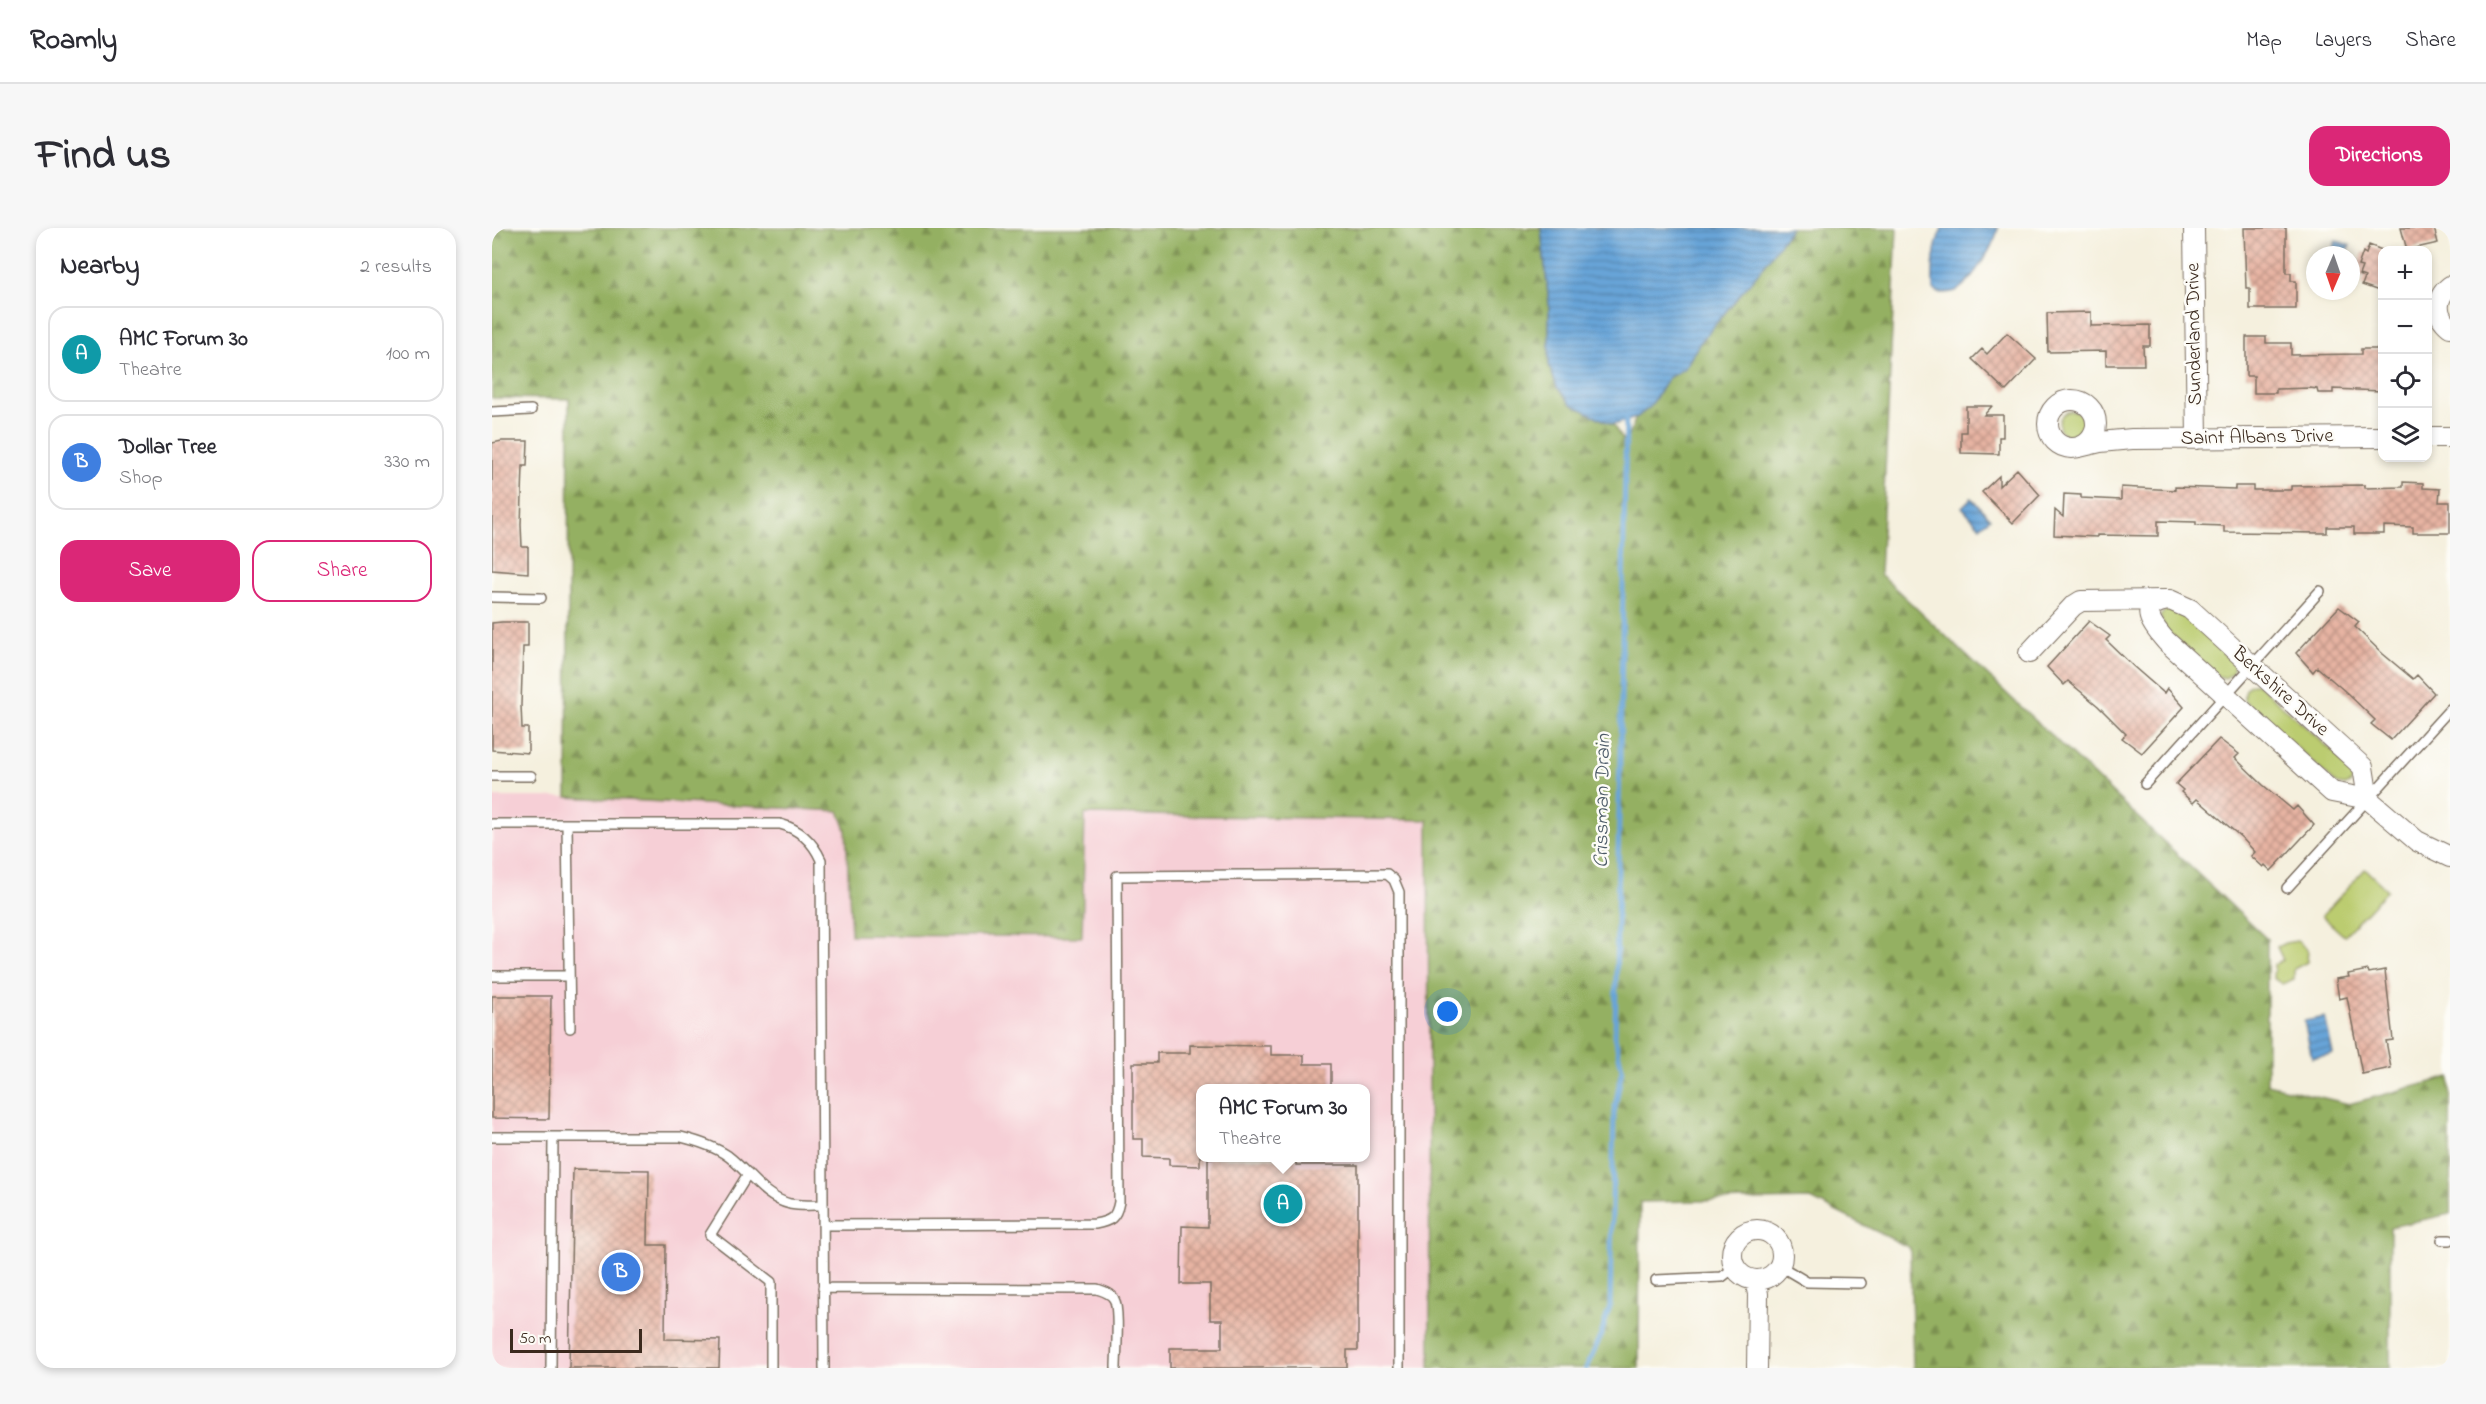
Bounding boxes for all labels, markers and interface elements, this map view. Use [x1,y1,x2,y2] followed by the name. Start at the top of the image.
[30,21,117,62] text: Roamly
[2246,26,2282,56] text: Map
[2315,26,2372,56] text: Layers
[2405,26,2456,56] text: Share
[36,126,171,187] text: Find us
[2309,126,2450,186] button: Directions
[2306,246,2360,300] north arrow
[2378,246,2432,462] map controls
[2378,246,2432,300] button: +
[60,248,139,286] text: Nearby
[360,253,432,282] text: 2 results
[2179,262,2211,405] street label: Sunderland Drive
[2378,300,2432,354] button: −
[119,324,248,356] text: AMC Forum 30
[75,340,88,369] text: A
[386,340,430,369] text: 100 m
[2378,354,2432,408] button: locate
[119,356,182,385] text: Theatre
[2378,408,2432,462] button: layers
[2180,422,2334,454] street label: Saint Albans Drive
[119,432,217,464] text: Dollar Tree
[75,448,88,477] text: B
[384,448,430,477] text: 330 m
[119,464,163,493] text: Shop
[60,540,240,602] button: Save
[252,540,432,602] button: Share
[2224,640,2335,744] street label: Berkshire Drive
[1587,733,1619,868] water label: Crissman Drain
[1433,997,1462,1026] your location
[1196,1084,1370,1162] popup
[1219,1093,1347,1125] text: AMC Forum 30
[1219,1125,1281,1154] text: Theatre
[1264,1182,1302,1226] pin: A
[602,1250,640,1294] pin: B
[510,1326,642,1354] scale bar
[519,1327,551,1351] text: 50 m

